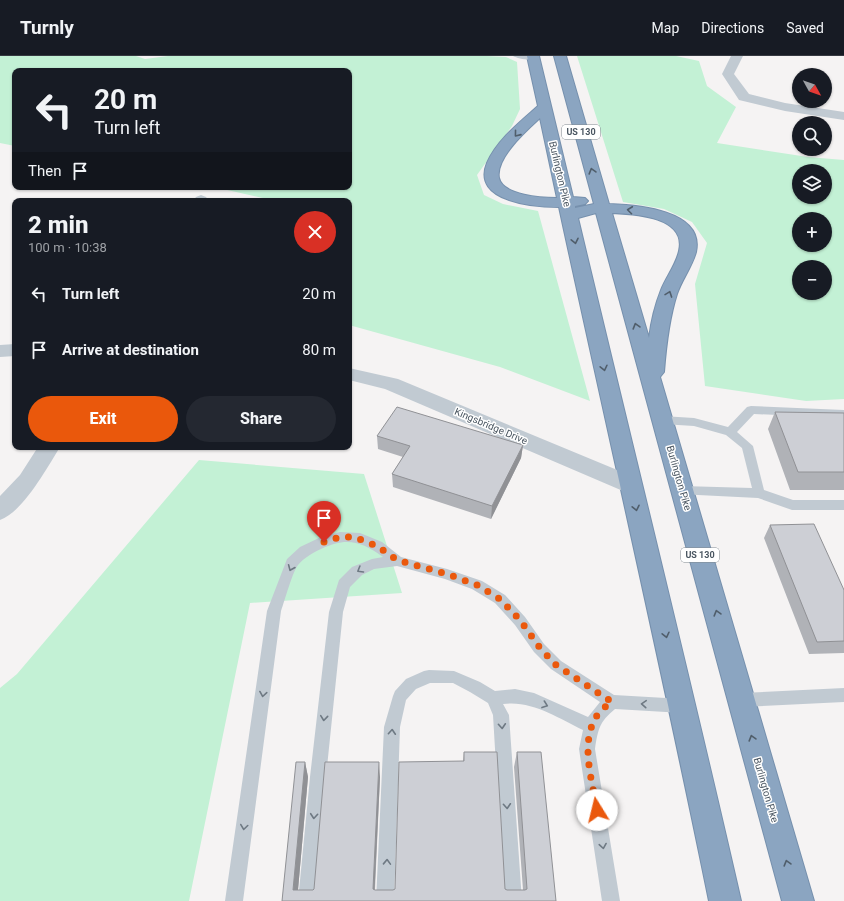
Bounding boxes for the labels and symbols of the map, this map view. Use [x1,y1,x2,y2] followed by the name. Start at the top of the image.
[792,68,832,108] north arrow
[562,125,600,139] road number: US 130
[515,129,522,136] one-way arrow
[547,140,573,208] street label: Burlington Pike
[588,167,597,174] one-way arrow
[627,206,633,215] one-way arrow
[571,238,579,244] one-way arrow
[664,291,672,298] one-way arrow
[632,323,641,330] one-way arrow
[599,365,607,371] one-way arrow
[453,406,529,446] street label: Kingsbridge Drive
[664,444,694,512] street label: Burlington Pike
[307,501,341,542] pin
[632,505,640,511] one-way arrow
[681,548,719,562] road number: US 130
[287,565,295,572] one-way arrow
[357,566,364,573] one-way arrow
[713,610,722,617] one-way arrow
[662,632,670,638] one-way arrow
[259,691,268,697] one-way arrow
[641,699,647,708] one-way arrow
[541,700,548,709] one-way arrow
[320,715,329,721] one-way arrow
[497,723,506,729] one-way arrow
[387,729,396,735] one-way arrow
[748,735,757,742] one-way arrow
[751,756,781,824] street label: Burlington Pike
[576,789,618,831] position arrow
[503,803,512,809] one-way arrow
[310,813,319,819] one-way arrow
[240,824,249,830] one-way arrow
[598,843,607,849] one-way arrow
[382,859,391,865] one-way arrow
[783,860,792,867] one-way arrow

